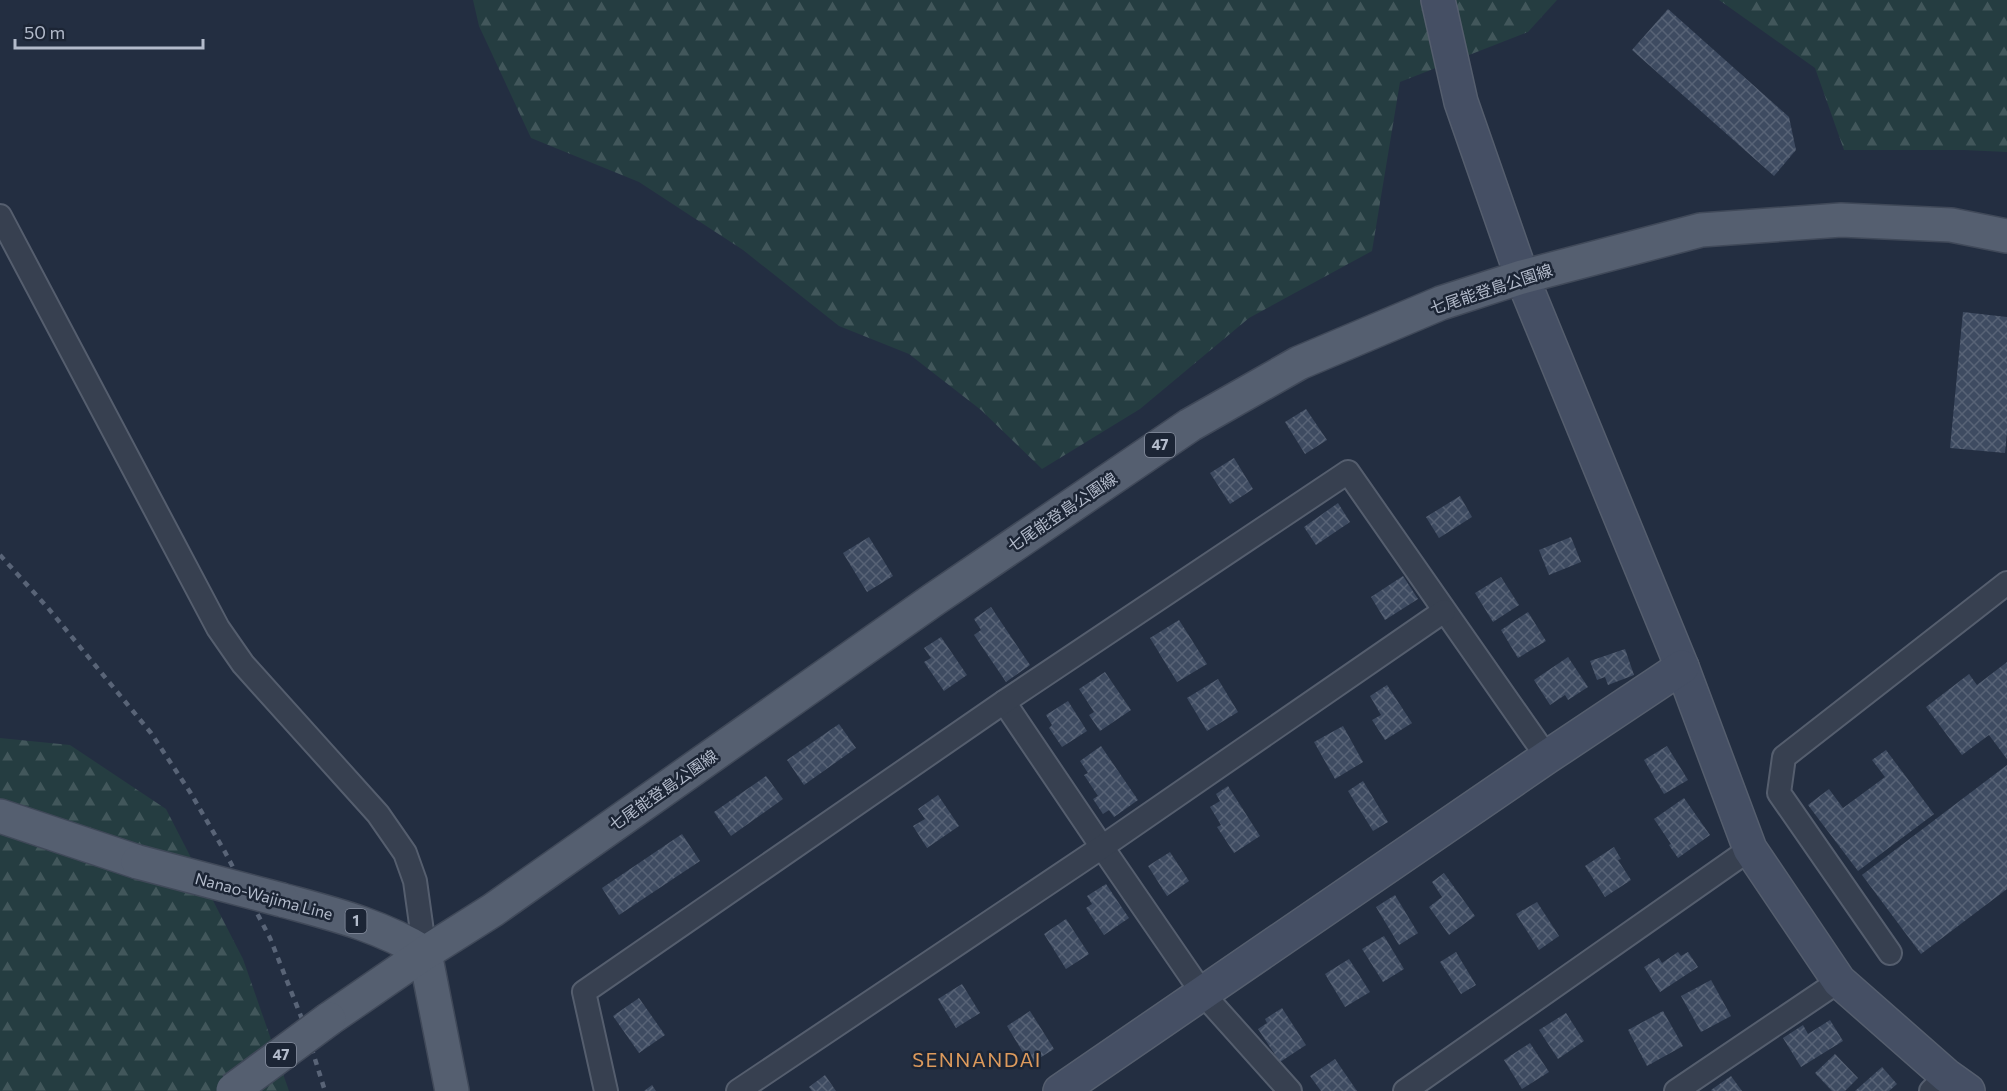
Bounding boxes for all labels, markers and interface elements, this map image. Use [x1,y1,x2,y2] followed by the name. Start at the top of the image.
[15,12,202,50] scale bar
[24,21,65,43] text: 50 m
[1427,260,1555,317] street label: 七尾能登島公園線
[1145,433,1175,457] road number: 47
[1003,468,1120,555] street label: 七尾能登島公園線
[605,745,721,834] street label: 七尾能登島公園線
[193,868,335,923] street label: Nanao-Wajima Line
[346,909,366,933] road number: 1
[266,1043,296,1067] road number: 47
[912,1047,1042,1071] district label: SENNANDAI

